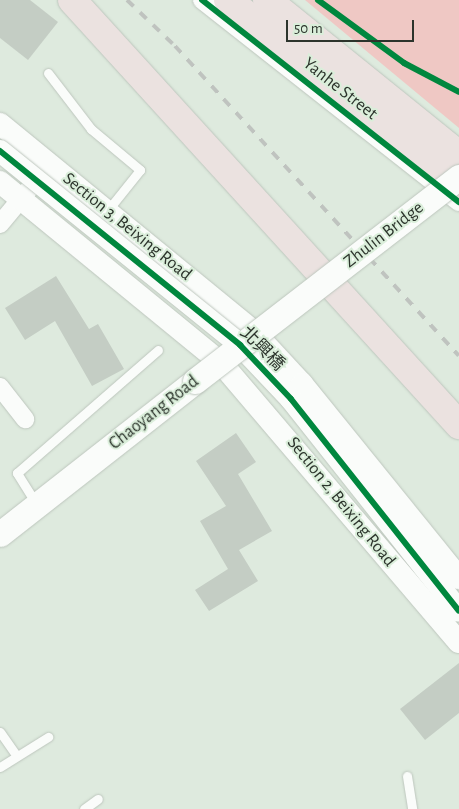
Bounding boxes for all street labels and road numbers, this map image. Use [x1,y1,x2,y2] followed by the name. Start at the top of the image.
[298,53,382,125] street label: Yanhe Street
[58,168,196,286] street label: Section 3, Beixing Road
[340,197,428,273] street label: Zhulin Bridge
[235,322,289,376] street label: 北興橋
[105,371,203,455] street label: Chaoyang Road
[282,433,400,571] street label: Section 2, Beixing Road

